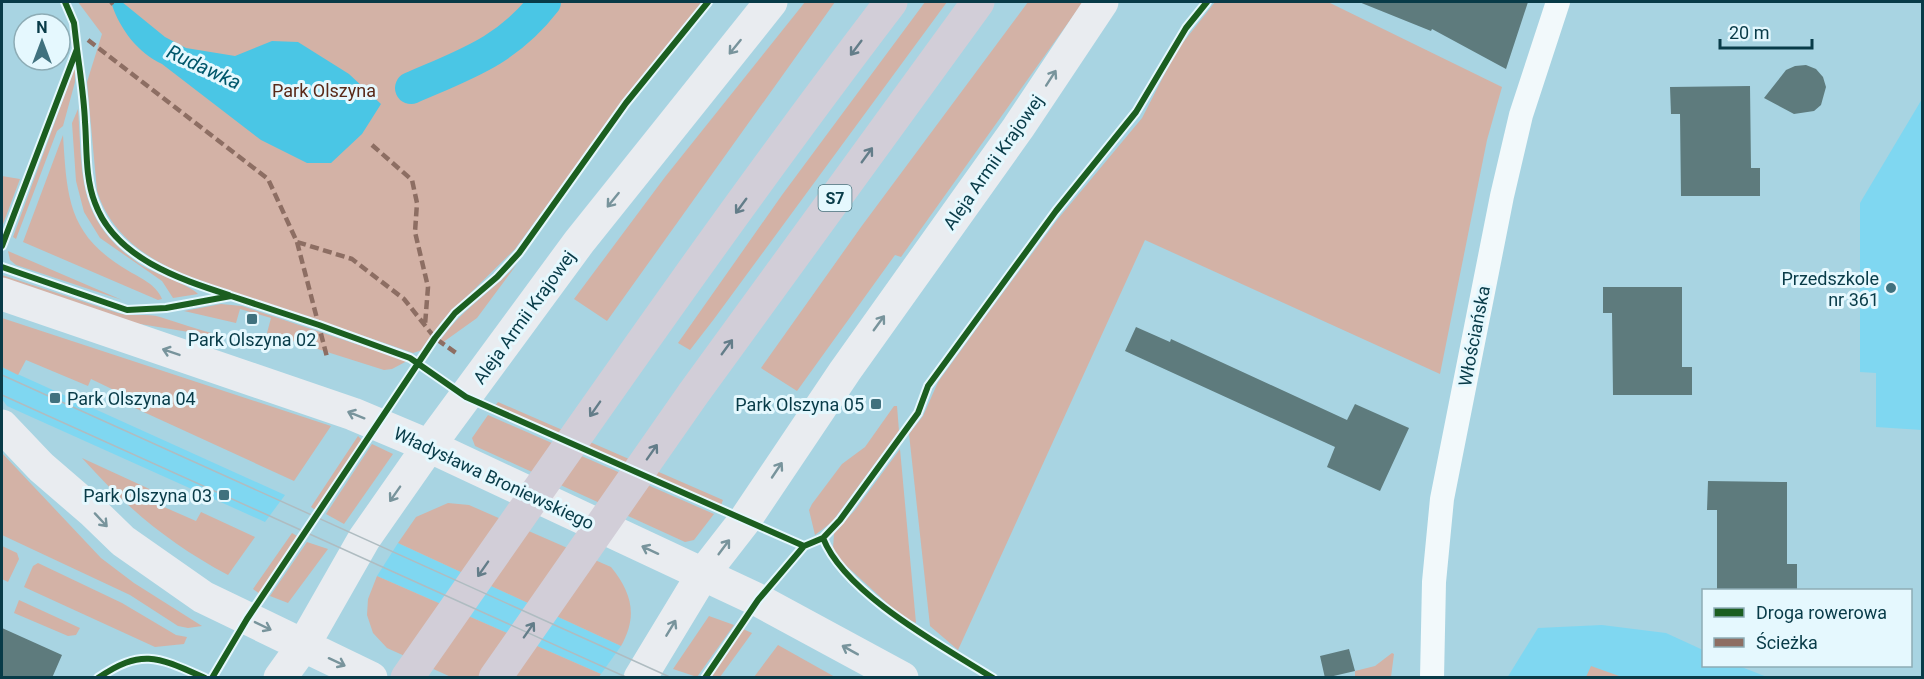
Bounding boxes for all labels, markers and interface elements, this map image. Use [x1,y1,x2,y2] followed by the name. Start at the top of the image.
[12,12,72,72] north arrow
[1720,12,1812,50] scale bar
[36,18,48,37] text: N
[1729,22,1769,43] text: 20 m
[163,39,245,95] water label: Rudawka
[728,39,741,55] one-way arrow
[850,40,863,56] one-way arrow
[1045,69,1058,86] one-way arrow
[272,80,376,101] park label: Park Olszyna
[939,91,1047,233] street label: Aleja Armii Krajowej
[860,147,873,163] one-way arrow
[818,185,852,211] road number: S7
[606,191,619,207] one-way arrow
[735,197,747,213] one-way arrow
[469,246,579,388] street label: Aleja Armii Krajowej
[1782,268,1879,310] place label: Przedszkole nr 361
[1884,281,1898,295] marker: Przedszkole nr 361
[1454,284,1494,388] street label: Włościańska
[245,312,259,326] marker: Park Olszyna 02
[873,316,885,332] one-way arrow
[188,329,316,350] place label: Park Olszyna 02
[721,339,734,355] one-way arrow
[163,345,181,356] one-way arrow
[67,388,196,409] place label: Park Olszyna 04
[48,391,62,405] marker: Park Olszyna 04
[735,394,864,415] place label: Park Olszyna 05
[869,397,883,411] marker: Park Olszyna 05
[589,401,601,417] one-way arrow
[347,409,365,420] one-way arrow
[391,422,597,534] street label: Władysława Broniewskiego
[646,445,658,461] one-way arrow
[771,463,783,479] one-way arrow
[83,485,212,506] place label: Park Olszyna 03
[389,485,401,502] one-way arrow
[217,488,231,502] marker: Park Olszyna 03
[93,512,107,527] one-way arrow
[718,539,731,555] one-way arrow
[642,543,660,555] one-way arrow
[477,560,489,577] one-way arrow
[1702,589,1912,667] legend
[1756,602,1887,623] text: Droga rowerowa
[666,620,678,637] one-way arrow
[253,621,271,633] one-way arrow
[523,622,535,638] one-way arrow
[1756,632,1818,653] text: Ścieżka
[842,644,859,656] one-way arrow
[327,656,345,668] one-way arrow

